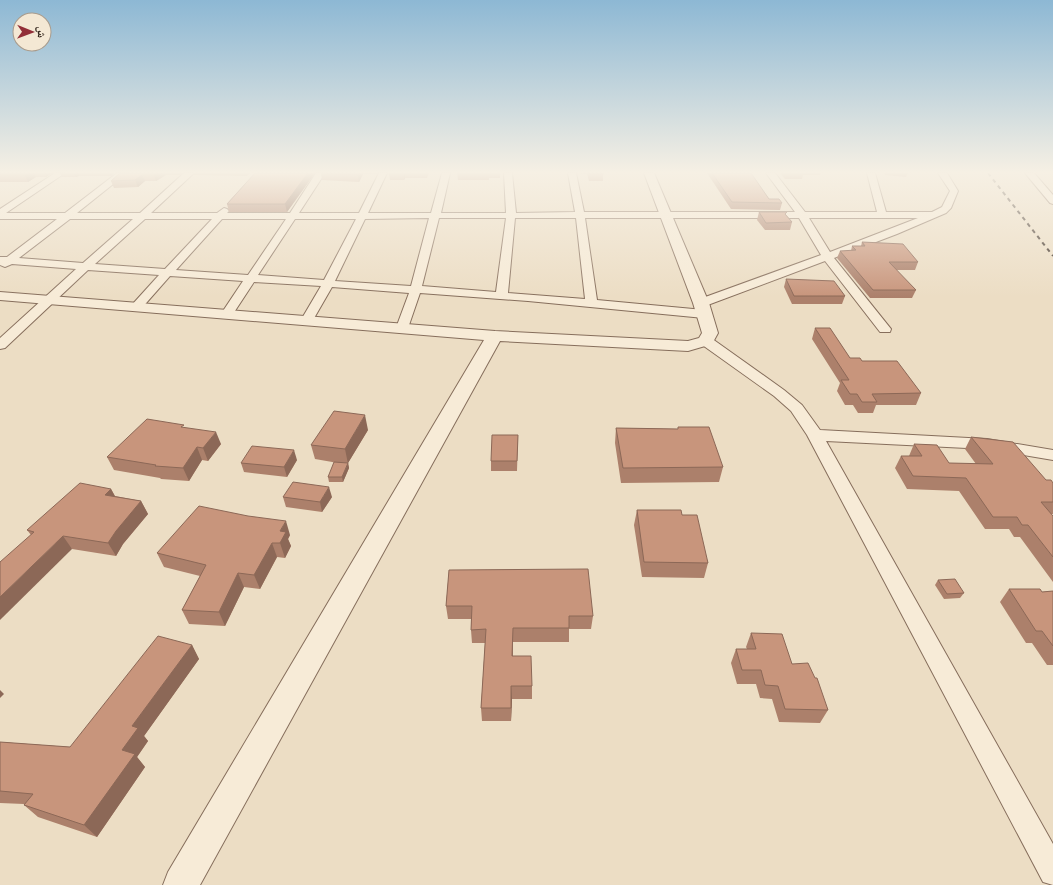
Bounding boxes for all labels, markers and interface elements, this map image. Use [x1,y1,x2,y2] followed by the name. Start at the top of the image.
[12,12,52,52] north arrow
[34,26,48,38] text: ش

